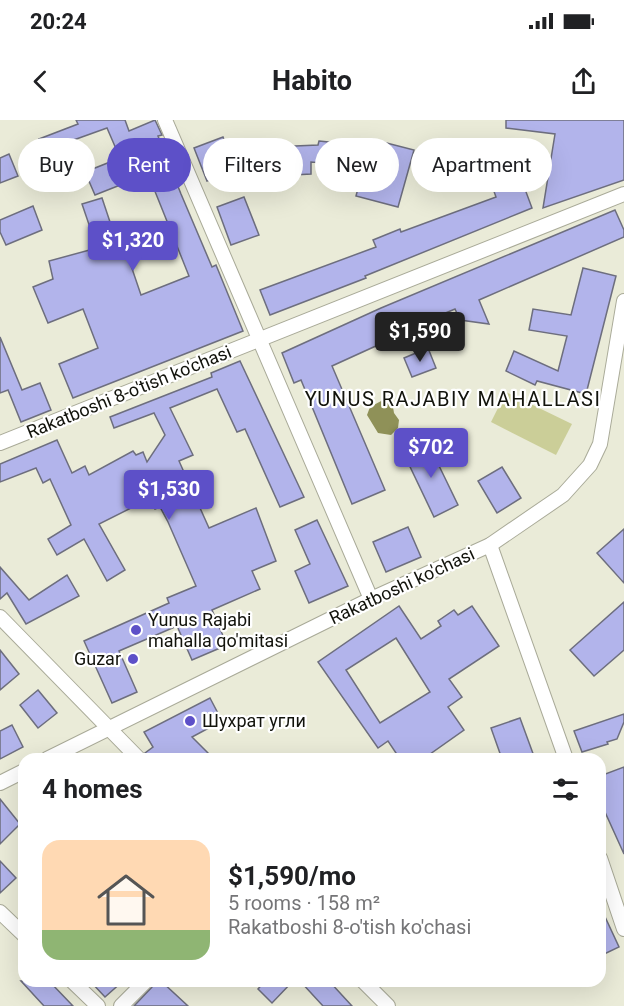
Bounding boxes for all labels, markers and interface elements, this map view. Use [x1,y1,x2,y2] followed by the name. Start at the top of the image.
[30,9,87,34] text: 20:24
[24,65,57,98] icon: back
[272,65,352,97] text: Habito
[567,65,600,98] icon: share
[18,138,95,192] chip: Buy
[107,138,191,192] chip: Rent
[203,138,303,192] chip: Filters
[315,138,399,192] chip: New
[411,138,552,192] chip: Apartment
[84,221,182,272] pin: $1,320
[102,228,164,252] text: $1,320
[371,312,469,363] pin: $1,590
[389,319,451,343] text: $1,590
[23,341,234,442] street label: Rakatboshi 8-o'tish ko'chasi
[305,387,601,411] district label: YUNUS RAJABIY MAHALLASI
[395,428,467,479] pin: $702
[408,435,454,459] text: $702
[120,470,218,521] pin: $1,530
[138,477,200,501] text: $1,530
[326,543,478,628] street label: Rakatboshi ko'chasi
[148,609,288,651] place label: Yunus Rajabi mahalla qo'mitasi
[129,623,143,637] marker: Yunus Rajabi mahalla qo'mitasi
[74,648,121,669] place label: Guzar
[126,652,140,666] marker: Guzar
[202,710,306,731] place label: Шухрат угли
[183,714,197,728] marker: Шухрат угли
[549,773,582,806] icon: filters
[42,774,143,804] text: 4 homes
[228,861,356,891] text: $1,590/mo
[90,864,162,936] icon: home
[228,891,380,915] text: 5 rooms · 158 m²
[228,915,471,939] text: Rakatboshi 8-o'tish ko'chasi

